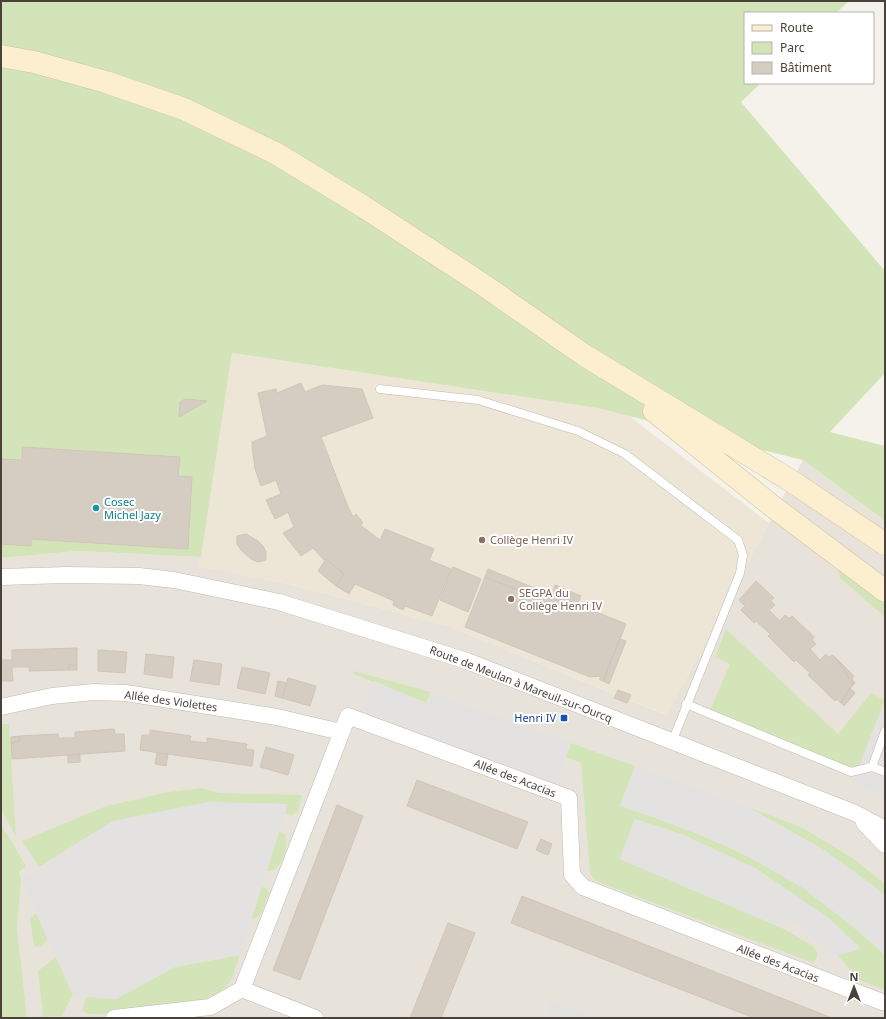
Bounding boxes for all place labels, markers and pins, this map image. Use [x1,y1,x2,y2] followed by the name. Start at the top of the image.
[104,494,161,522] place label: Cosec Michel Jazy
[91,503,101,513] marker: Cosec Michel Jazy
[490,532,573,547] place label: Collège Henri IV
[477,535,487,545] marker: Collège Henri IV
[519,585,602,613] place label: SEGPA du Collège Henri IV
[506,594,516,604] marker: SEGPA du Collège Henri IV
[514,710,556,725] place label: Henri IV
[559,713,569,723] marker: Henri IV

